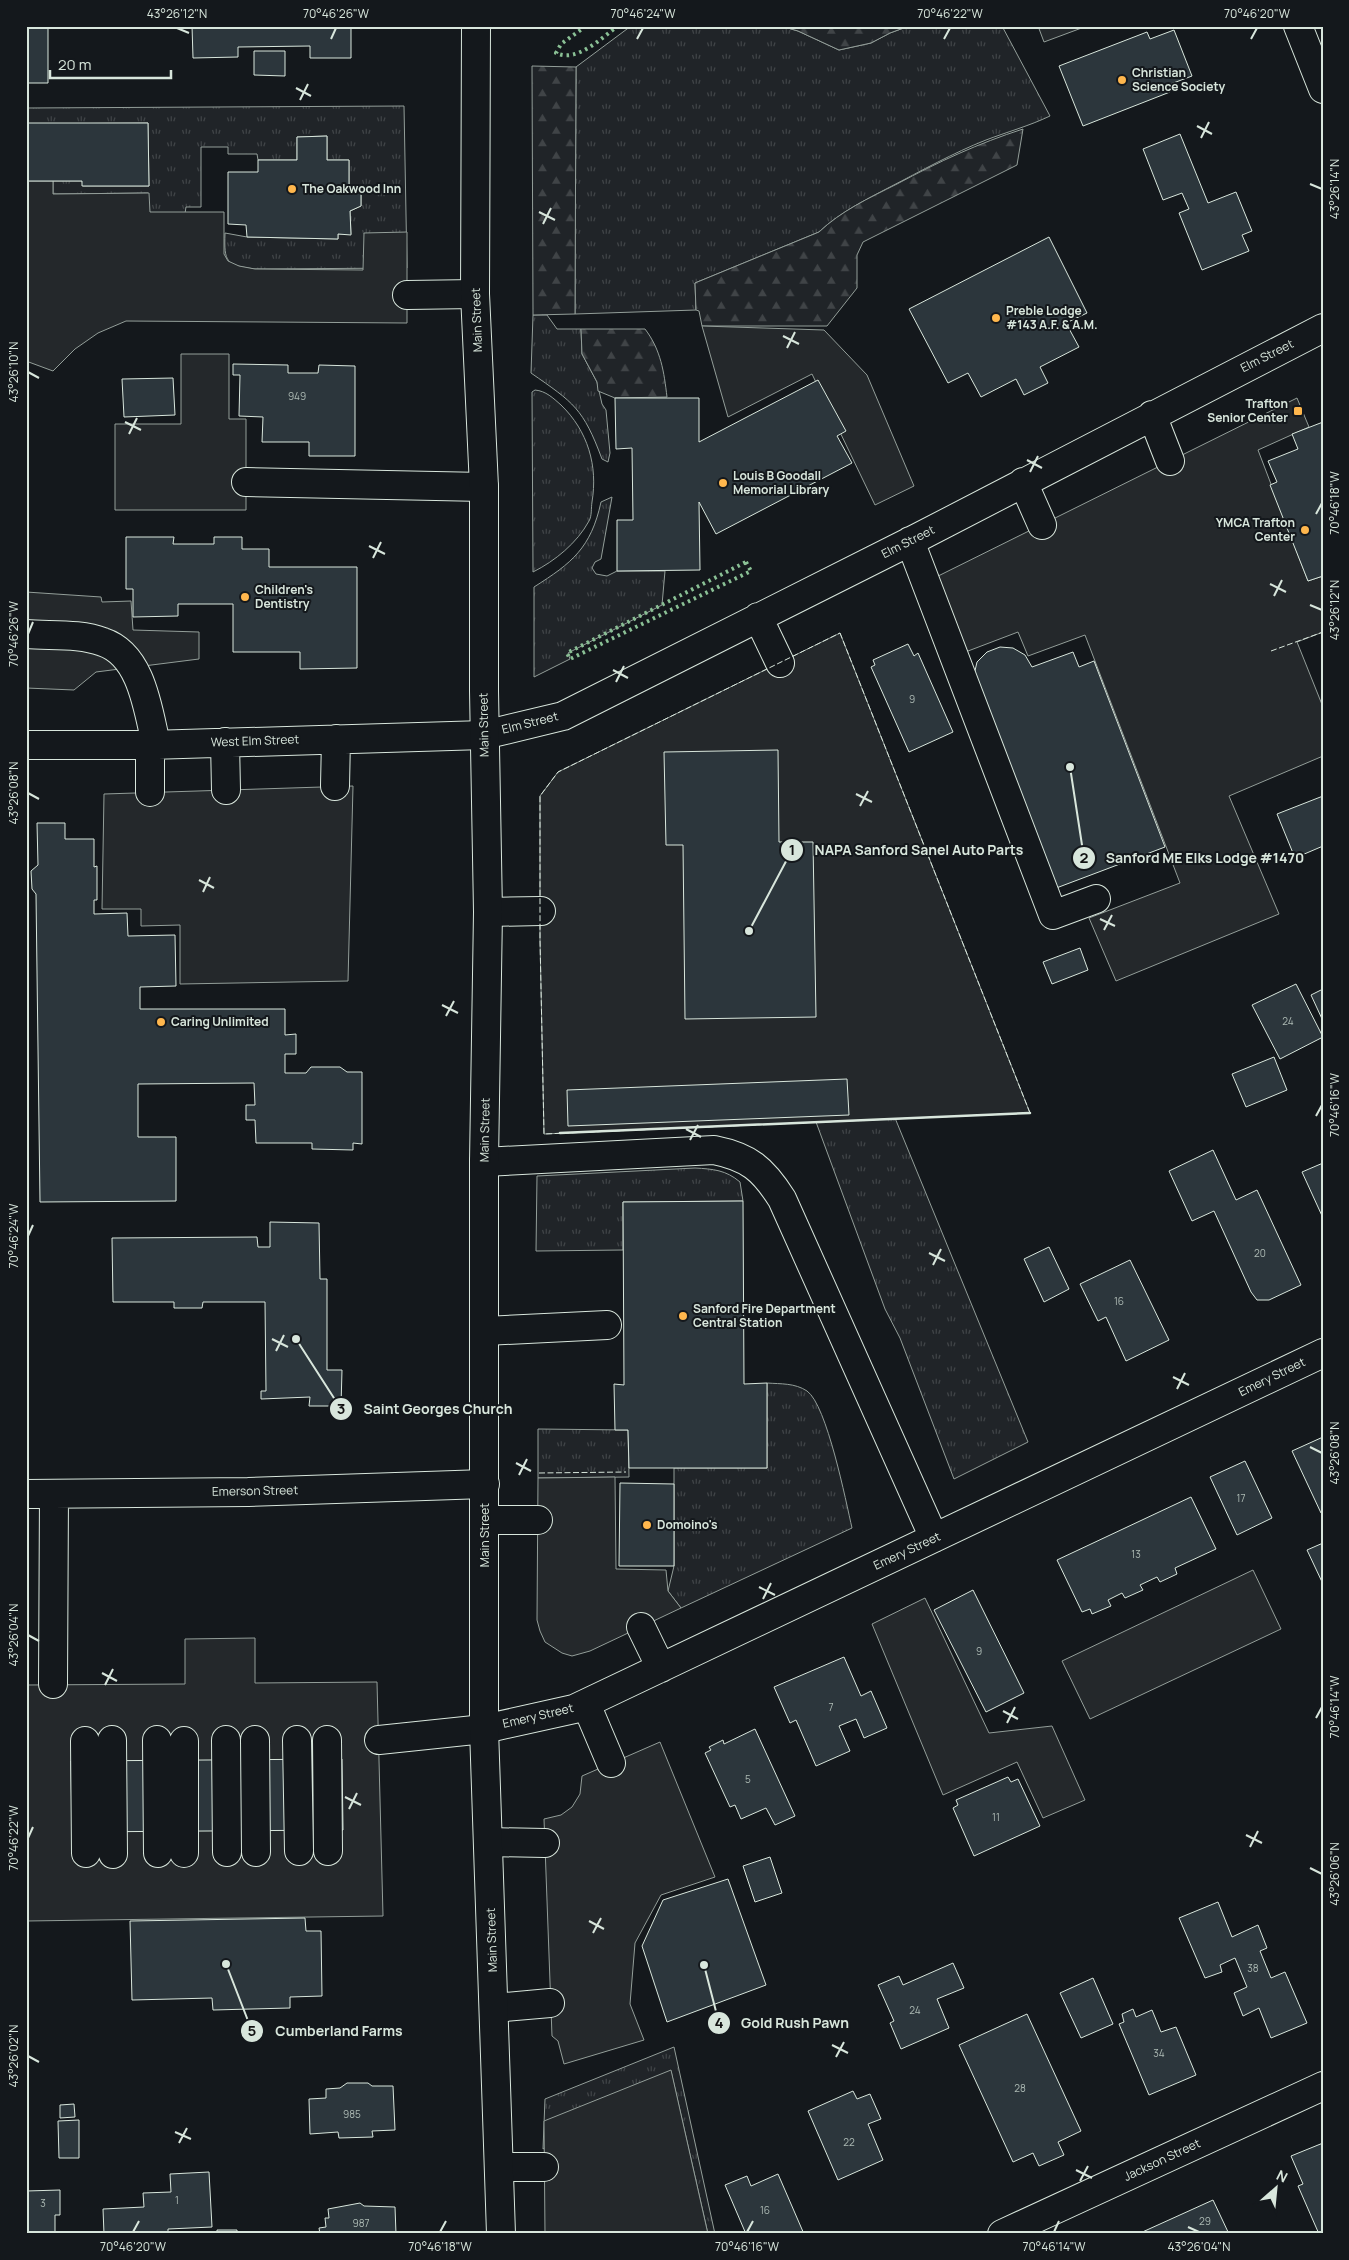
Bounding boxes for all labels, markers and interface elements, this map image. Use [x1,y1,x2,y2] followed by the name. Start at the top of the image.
[147,5,207,22] text: 43°26'12"N
[303,5,370,22] text: 70°46'26"W
[610,5,676,22] text: 70°46'24"W
[917,5,983,22] text: 70°46'22"W
[1224,5,1291,22] text: 70°46'20"W
[50,48,171,80] scale bar
[58,54,91,75] text: 20 m
[1132,64,1225,95] place label: Christian Science Society
[1116,74,1128,86] marker: Christian Science Society
[1326,159,1343,219] text: 43°26'14"N
[302,180,401,197] place label: The Oakwood Inn
[286,183,298,195] marker: The Oakwood Inn
[467,287,486,352] street label: Main Street
[1006,302,1098,333] place label: Preble Lodge #143 A.F. & A.M.
[990,312,1002,324] marker: Preble Lodge #143 A.F. & A.M.
[1237,335,1296,376] street label: Elm Street
[5,342,22,402] text: 43°26'10"N
[288,389,306,403] house number: 949
[1207,395,1288,426] place label: Trafton Senior Center
[1292,405,1304,417] marker: Trafton Senior Center
[733,467,830,498] place label: Louis B Goodall Memorial Library
[1326,471,1343,535] text: 70°46'18"W
[717,477,729,489] marker: Louis B Goodall Memorial Library
[1216,514,1295,545] place label: YMCA Trafton Center
[878,521,937,562] street label: Elm Street
[1299,524,1311,536] marker: YMCA Trafton Center
[1326,580,1343,640] text: 43°26'12"N
[255,581,313,612] place label: Children's Dentistry
[239,591,251,603] marker: Children's Dentistry
[5,600,22,667] text: 70°46'26"W
[909,692,915,706] house number: 9
[474,693,493,757] street label: Main Street
[500,707,560,738] street label: Elm Street
[210,730,300,751] street label: West Elm Street
[5,761,22,825] text: 43°26'08"N
[779,835,1033,864] callout: NAPA Sanford Sanel Auto Parts
[789,839,795,860] text: 1
[815,840,1024,859] text: NAPA Sanford Sanel Auto Parts
[1071,843,1315,872] callout: Sanford ME Elks Lodge #1470
[1080,847,1089,868] text: 2
[1106,848,1304,867] text: Sanford ME Elks Lodge #1470
[171,1013,269,1030] place label: Caring Unlimited
[1282,1014,1294,1028] house number: 24
[155,1016,167,1028] marker: Caring Unlimited
[1326,1072,1343,1137] text: 70°46'16"W
[475,1097,494,1162] street label: Main Street
[5,1203,22,1269] text: 70°46'24"W
[1254,1246,1266,1260] house number: 20
[1114,1294,1124,1308] house number: 16
[693,1300,836,1331] place label: Sanford Fire Department Central Station
[677,1310,689,1322] marker: Sanford Fire Department Central Station
[1236,1353,1308,1400] street label: Emery Street
[328,1395,522,1424] callout: Saint Georges Church
[337,1398,345,1419] text: 3
[364,1399,513,1418] text: Saint Georges Church
[1326,1421,1343,1485] text: 43°26'08"N
[212,1481,298,1500] street label: Emerson Street
[1237,1491,1245,1505] house number: 17
[476,1503,493,1567] street label: Main Street
[657,1516,718,1533] place label: Domoino's
[641,1519,653,1531] marker: Domoino's
[870,1528,943,1574] street label: Emery Street
[1131,1547,1141,1561] house number: 13
[5,1604,22,1666] text: 43°26'04"N
[976,1644,982,1658] house number: 9
[1326,1675,1343,1739] text: 70°46'14"W
[501,1699,575,1732] street label: Emery Street
[828,1700,834,1714] house number: 7
[745,1772,751,1786] house number: 5
[5,1805,22,1871] text: 70°46'22"W
[992,1810,1000,1824] house number: 11
[1326,1842,1343,1906] text: 43°26'06"N
[482,1907,501,1972] street label: Main Street
[1247,1961,1259,1975] house number: 38
[909,2003,921,2017] house number: 24
[706,2008,859,2037] callout: Gold Rush Pawn
[714,2012,724,2033] text: 4
[741,2013,849,2032] text: Gold Rush Pawn
[240,2016,412,2045] callout: Cumberland Farms
[248,2020,257,2041] text: 5
[275,2021,403,2040] text: Cumberland Farms
[5,2024,22,2088] text: 43°26'02"N
[1153,2046,1165,2060] house number: 34
[1014,2081,1026,2095] house number: 28
[343,2107,361,2121] house number: 985
[1121,2134,1203,2185] street label: Jackson Street
[843,2135,855,2149] house number: 22
[1252,2162,1302,2212] north arrow
[1273,2165,1291,2187] text: N
[175,2193,179,2207] house number: 1
[40,2196,46,2210] house number: 3
[760,2203,770,2217] house number: 16
[1199,2214,1211,2228] house number: 29
[352,2216,370,2230] house number: 987
[100,2238,167,2255] text: 70°46'20"W
[408,2238,472,2255] text: 70°46'18"W
[715,2238,780,2255] text: 70°46'16"W
[1022,2238,1086,2255] text: 70°46'14"W
[1168,2238,1230,2255] text: 43°26'04"N

